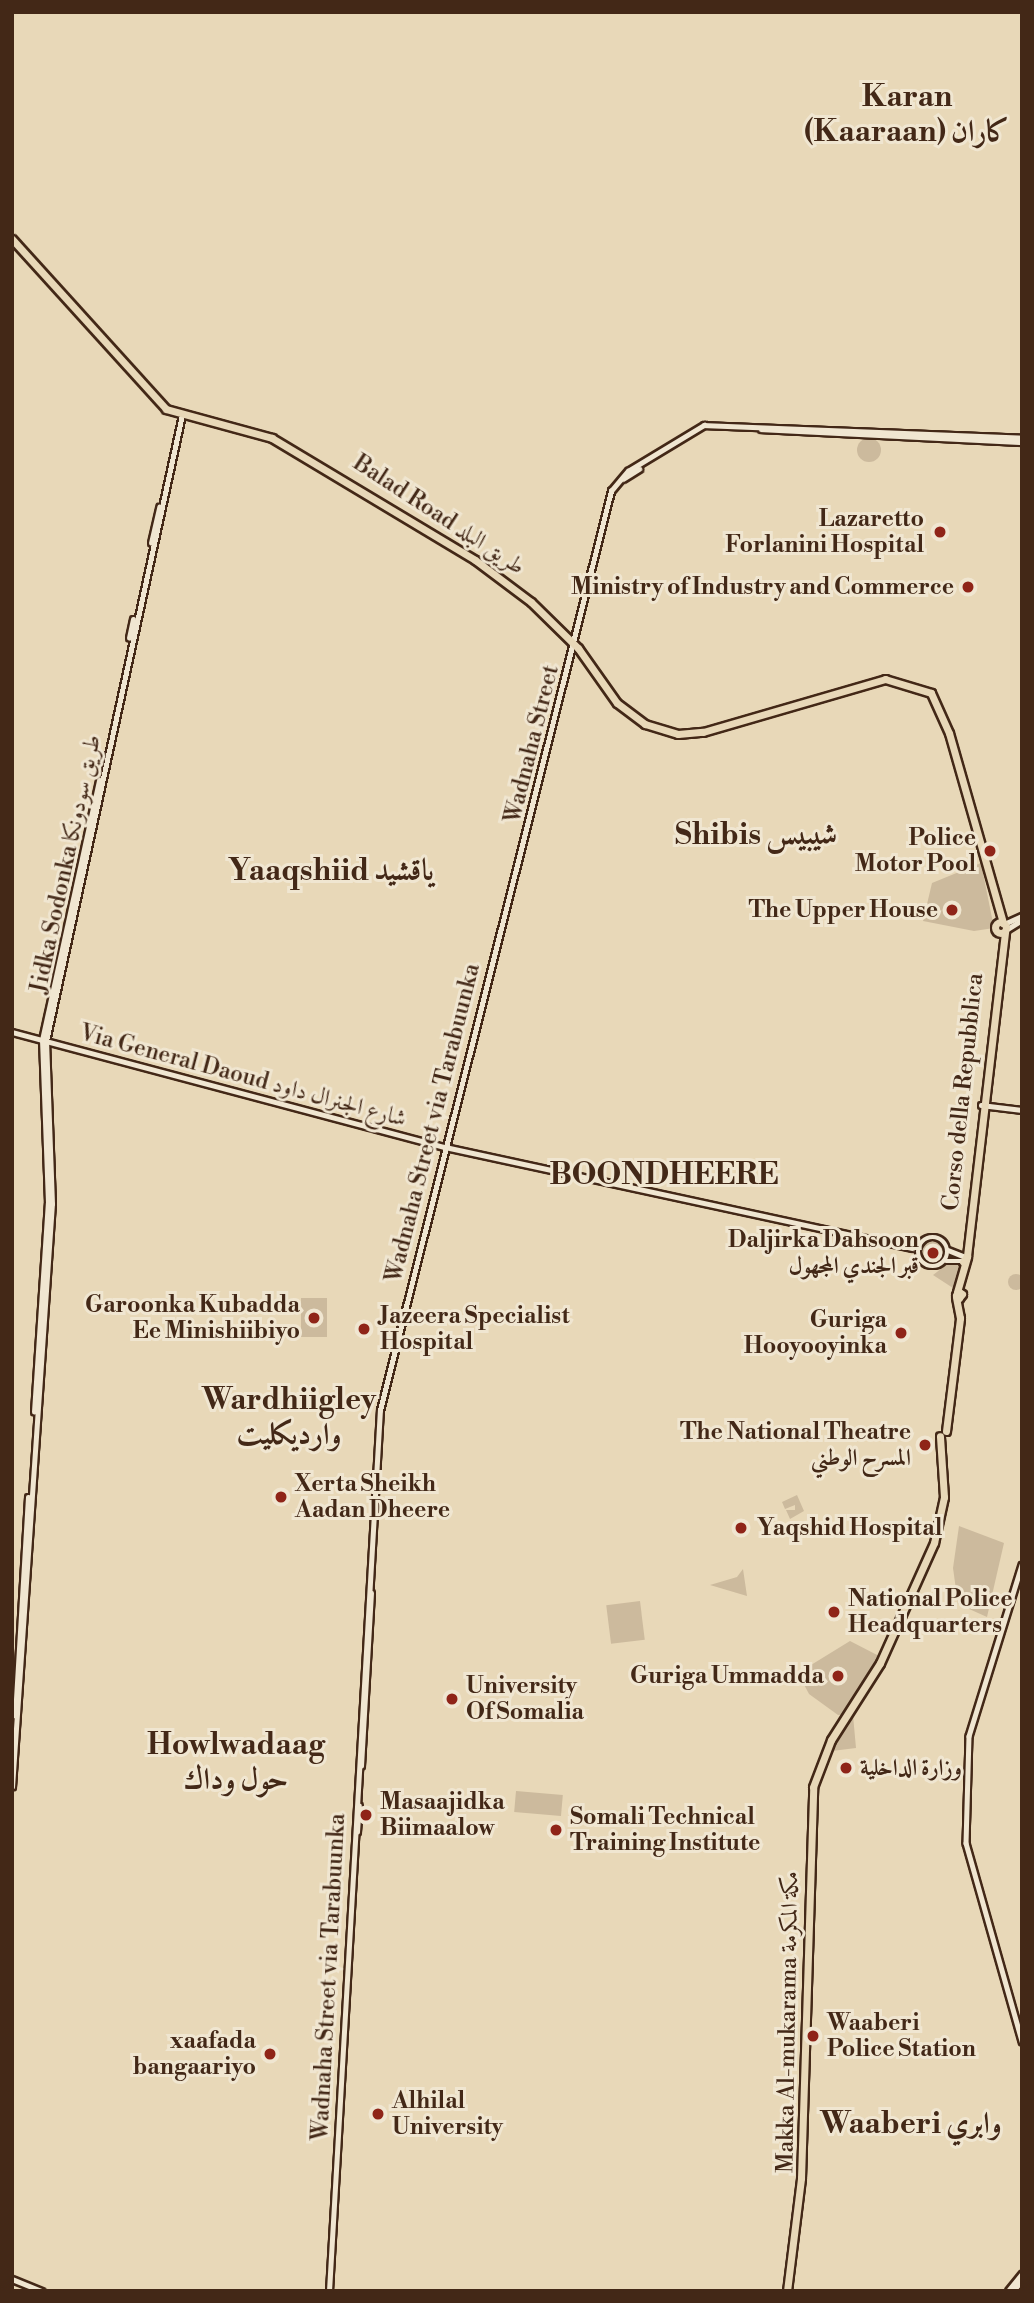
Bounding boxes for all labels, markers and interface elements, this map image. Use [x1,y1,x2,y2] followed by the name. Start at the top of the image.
[804,79,1010,150] district label: Karan (Kaaraan) كاران
[348,449,530,581] street label: Balad Road طريق البلد
[725,505,924,559] place label: Lazaretto Forlanini Hospital
[930,522,950,542] marker: Lazaretto Forlanini Hospital
[571,573,954,601] place label: Ministry of Industry and Commerce
[960,579,976,595] marker: Ministry of Industry and Commerce
[499,662,565,826] street label: Wadnaha Street
[25,732,107,996] street label: Jidka Sodonka طريق سودونكا
[675,817,837,853] district label: Shibis شيبيس
[855,824,976,878] place label: Police Motor Pool
[982,843,998,859] marker: Police Motor Pool
[228,853,434,889] district label: Yaaqshiid ياقشيد
[748,896,938,924] place label: The Upper House
[944,902,960,918] marker: The Upper House
[380,961,486,1285] street label: Wadnaha Street via Tarabuunka
[937,972,989,1212] street label: Corso della Repubblica
[77,1019,409,1133] street label: Via General Daoud شارع الجنرال داود
[541,1157,787,1193] district label: BOONDHEERE
[728,1226,919,1280] place label: Daljirka Dahsoon قبر الجندي المجهول
[925,1245,941,1261] marker: Daljirka Dahsoon قبر الجندي المجهول
[85,1291,300,1345] place label: Garoonka Kubadda Ee Minishiibiyo
[380,1302,570,1356] place label: Jazeera Specialist Hospital
[744,1306,887,1360] place label: Guriga Hooyooyinka
[306,1310,322,1326] marker: Garoonka Kubadda Ee Minishiibiyo
[354,1319,374,1339] marker: Jazeera Specialist Hospital
[893,1325,909,1341] marker: Guriga Hooyooyinka
[192,1382,386,1452] district label: Wardhiigley وارديكليت
[680,1418,911,1472] place label: The National Theatre المسرح الوطني
[917,1437,933,1453] marker: The National Theatre المسرح الوطني
[295,1470,450,1524] place label: Xerta Sheikh Aadan Dheere
[273,1489,289,1505] marker: Xerta Sheikh Aadan Dheere
[757,1514,942,1542] place label: Yaqshid Hospital
[731,1518,751,1538] marker: Yaqshid Hospital
[848,1585,1013,1639] place label: National Police Headquarters
[826,1604,842,1620] marker: National Police Headquarters
[630,1662,824,1690] place label: Guriga Ummadda
[830,1668,846,1684] marker: Guriga Ummadda
[466,1672,584,1726] place label: University Of Somalia
[444,1691,460,1707] marker: University Of Somalia
[138,1727,334,1798] district label: Howlwadaag حول وداك
[860,1754,962,1782] place label: وزارة الداخلية
[838,1760,854,1776] marker: وزارة الداخلية
[380,1788,505,1842] place label: Masaajidka Biimaalow
[570,1803,760,1857] place label: Somali Technical Training Institute
[358,1807,374,1823] marker: Masaajidka Biimaalow
[307,1813,351,2141] street label: Wadnaha Street via Tarabuunka
[548,1822,564,1838] marker: Somali Technical Training Institute
[772,1871,804,2173] street label: Makka Al-mukarama مكة المكرمة
[827,2009,976,2063] place label: Waaberi Police Station
[133,2027,256,2081] place label: xaafada bangaariyo
[805,2028,821,2044] marker: Waaberi Police Station
[262,2046,278,2062] marker: xaafada bangaariyo
[392,2087,503,2141] place label: Alhilal University
[370,2106,386,2122] marker: Alhilal University
[820,2106,1002,2142] district label: Waaberi وابري

